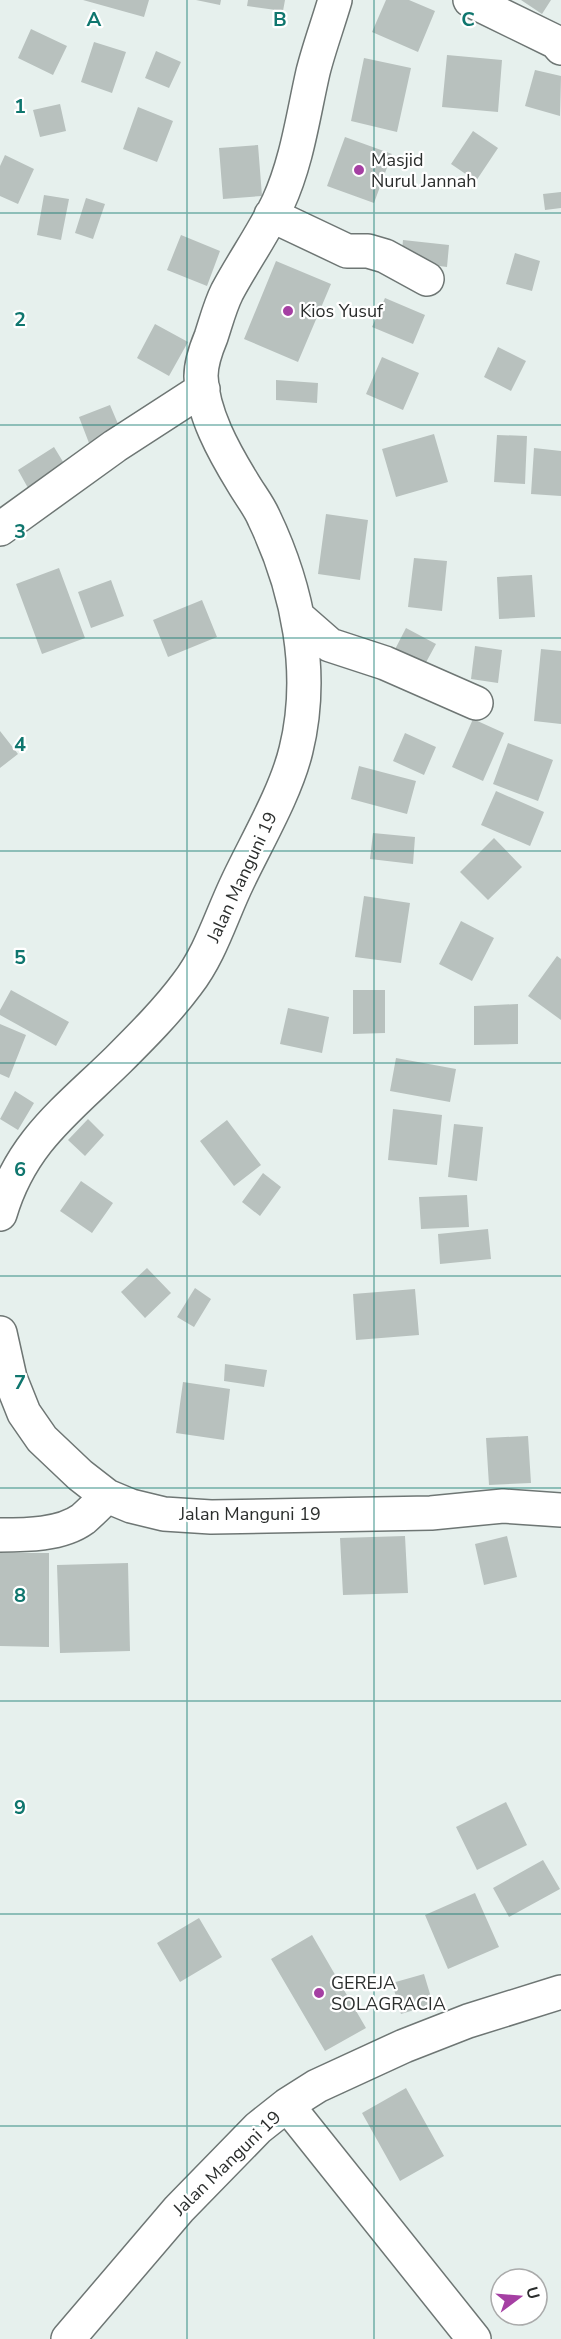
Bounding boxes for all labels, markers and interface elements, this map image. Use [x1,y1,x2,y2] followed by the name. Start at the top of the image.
[87,6,102,33] text: A
[273,6,287,33] text: B
[461,6,475,33] text: C
[14,93,26,120] text: 1
[371,148,477,193] place label: Masjid Nurul Jannah
[352,163,366,177] marker: Masjid Nurul Jannah
[300,299,384,323] place label: Kios Yusuf
[281,304,295,318] marker: Kios Yusuf
[14,306,26,333] text: 2
[14,518,26,545] text: 3
[14,731,26,758] text: 4
[201,808,283,947] street label: Jalan Manguni 19
[14,944,26,971] text: 5
[14,1156,26,1183] text: 6
[14,1369,26,1396] text: 7
[178,1502,321,1526] street label: Jalan Manguni 19
[14,1582,26,1609] text: 8
[14,1794,26,1821] text: 9
[331,1971,446,2016] place label: GEREJA SOLAGRACIA
[312,1986,326,2000] marker: GEREJA SOLAGRACIA
[167,2105,286,2221] street label: Jalan Manguni 19
[489,2267,549,2327] north arrow
[520,2284,545,2302] text: U

